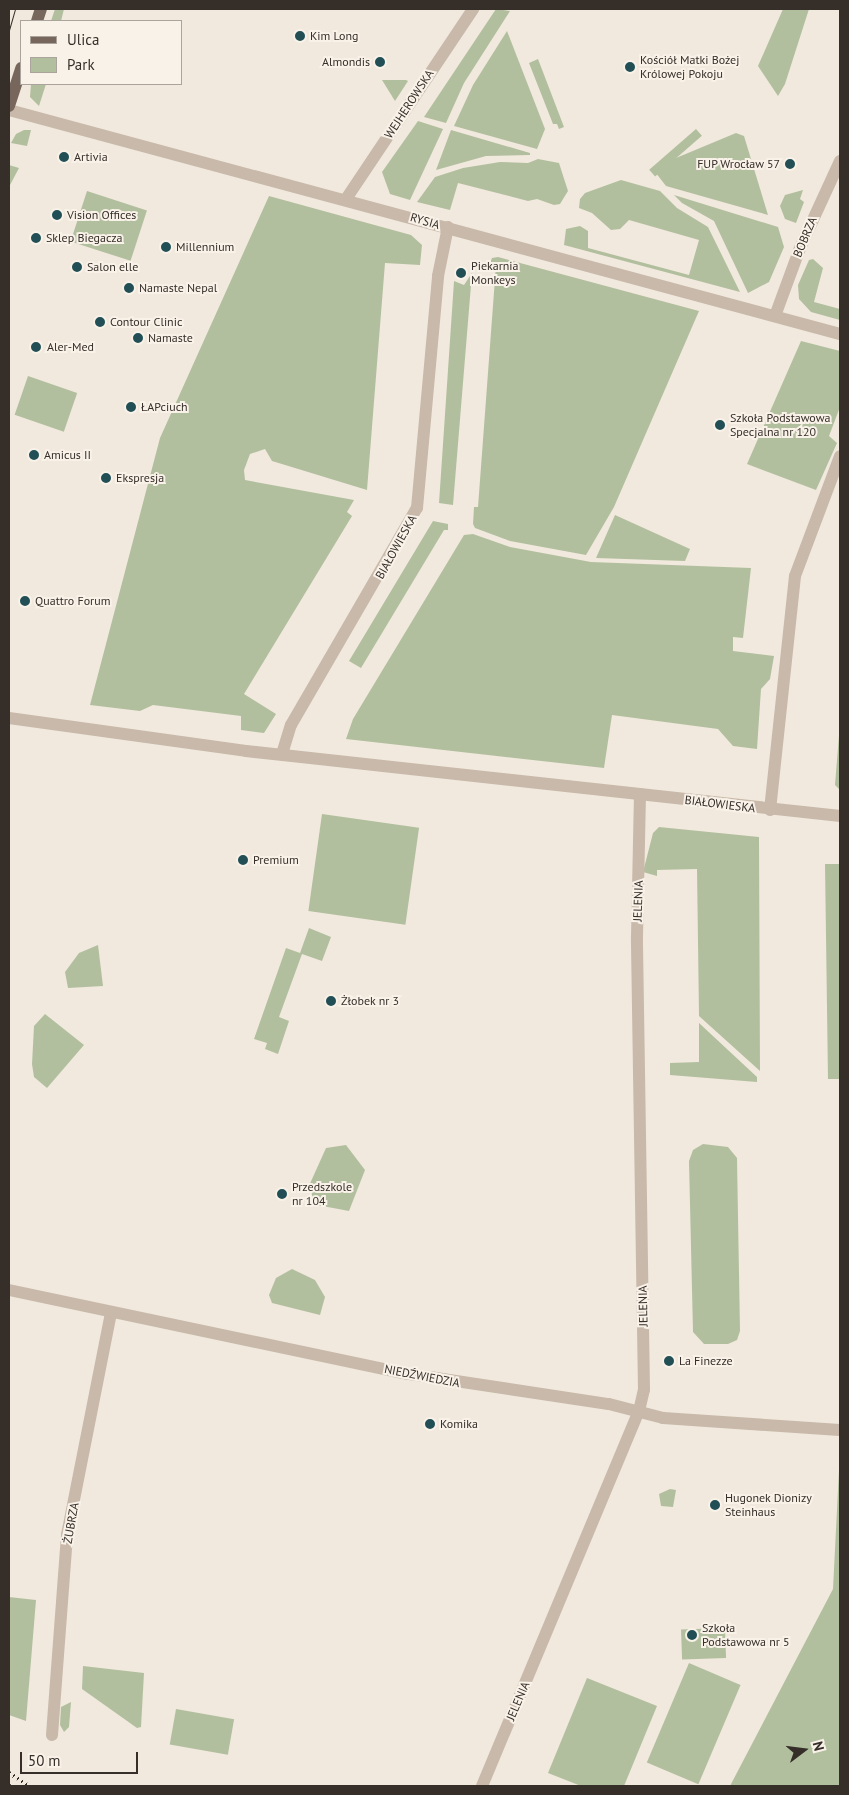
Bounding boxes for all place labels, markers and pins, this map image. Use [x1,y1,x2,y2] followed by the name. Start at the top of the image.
[310,29,358,43] place label: Kim Long
[294,30,306,42] marker: Kim Long
[640,53,739,81] place label: Kościół Matki Bożej Królowej Pokoju
[322,55,370,69] place label: Almondis
[374,56,386,68] marker: Almondis
[624,61,636,73] marker: Kościół Matki Bożej Królowej Pokoju
[74,150,108,164] place label: Artivia
[58,151,70,163] marker: Artivia
[696,157,780,171] place label: FUP Wrocław 57
[784,158,796,170] marker: FUP Wrocław 57
[67,208,136,222] place label: Vision Offices
[51,209,63,221] marker: Vision Offices
[46,231,123,245] place label: Sklep Biegacza
[30,232,42,244] marker: Sklep Biegacza
[176,240,234,254] place label: Millennium
[160,241,172,253] marker: Millennium
[471,259,519,287] place label: Piekarnia Monkeys
[87,260,138,274] place label: Salon elle
[71,261,83,273] marker: Salon elle
[455,267,467,279] marker: Piekarnia Monkeys
[139,281,217,295] place label: Namaste Nepal
[123,282,135,294] marker: Namaste Nepal
[110,315,182,329] place label: Contour Clinic
[94,316,106,328] marker: Contour Clinic
[148,331,193,345] place label: Namaste
[132,332,144,344] marker: Namaste
[29,340,43,354] marker: Aler-Med
[47,340,94,354] place label: Aler-Med
[141,400,188,414] place label: ŁAPciuch
[125,401,137,413] marker: ŁAPciuch
[730,411,830,439] place label: Szkoła Podstawowa Specjalna nr 120
[714,419,726,431] marker: Szkoła Podstawowa Specjalna nr 120
[44,448,91,462] place label: Amicus II
[28,449,40,461] marker: Amicus II
[116,471,164,485] place label: Ekspresja
[100,472,112,484] marker: Ekspresja
[35,594,110,608] place label: Quattro Forum
[19,595,31,607] marker: Quattro Forum
[253,853,299,867] place label: Premium
[237,854,249,866] marker: Premium
[341,994,399,1008] place label: Żłobek nr 3
[325,995,337,1007] marker: Żłobek nr 3
[292,1180,352,1208] place label: Przedszkole nr 104
[276,1188,288,1200] marker: Przedszkole nr 104
[679,1354,733,1368] place label: La Finezze
[663,1355,675,1367] marker: La Finezze
[440,1417,478,1431] place label: Komika
[424,1418,436,1430] marker: Komika
[725,1491,812,1519] place label: Hugonek Dionizy Steinhaus
[709,1499,721,1511] marker: Hugonek Dionizy Steinhaus
[702,1621,790,1649] place label: Szkoła Podstawowa nr 5
[686,1629,698,1641] marker: Szkoła Podstawowa nr 5

